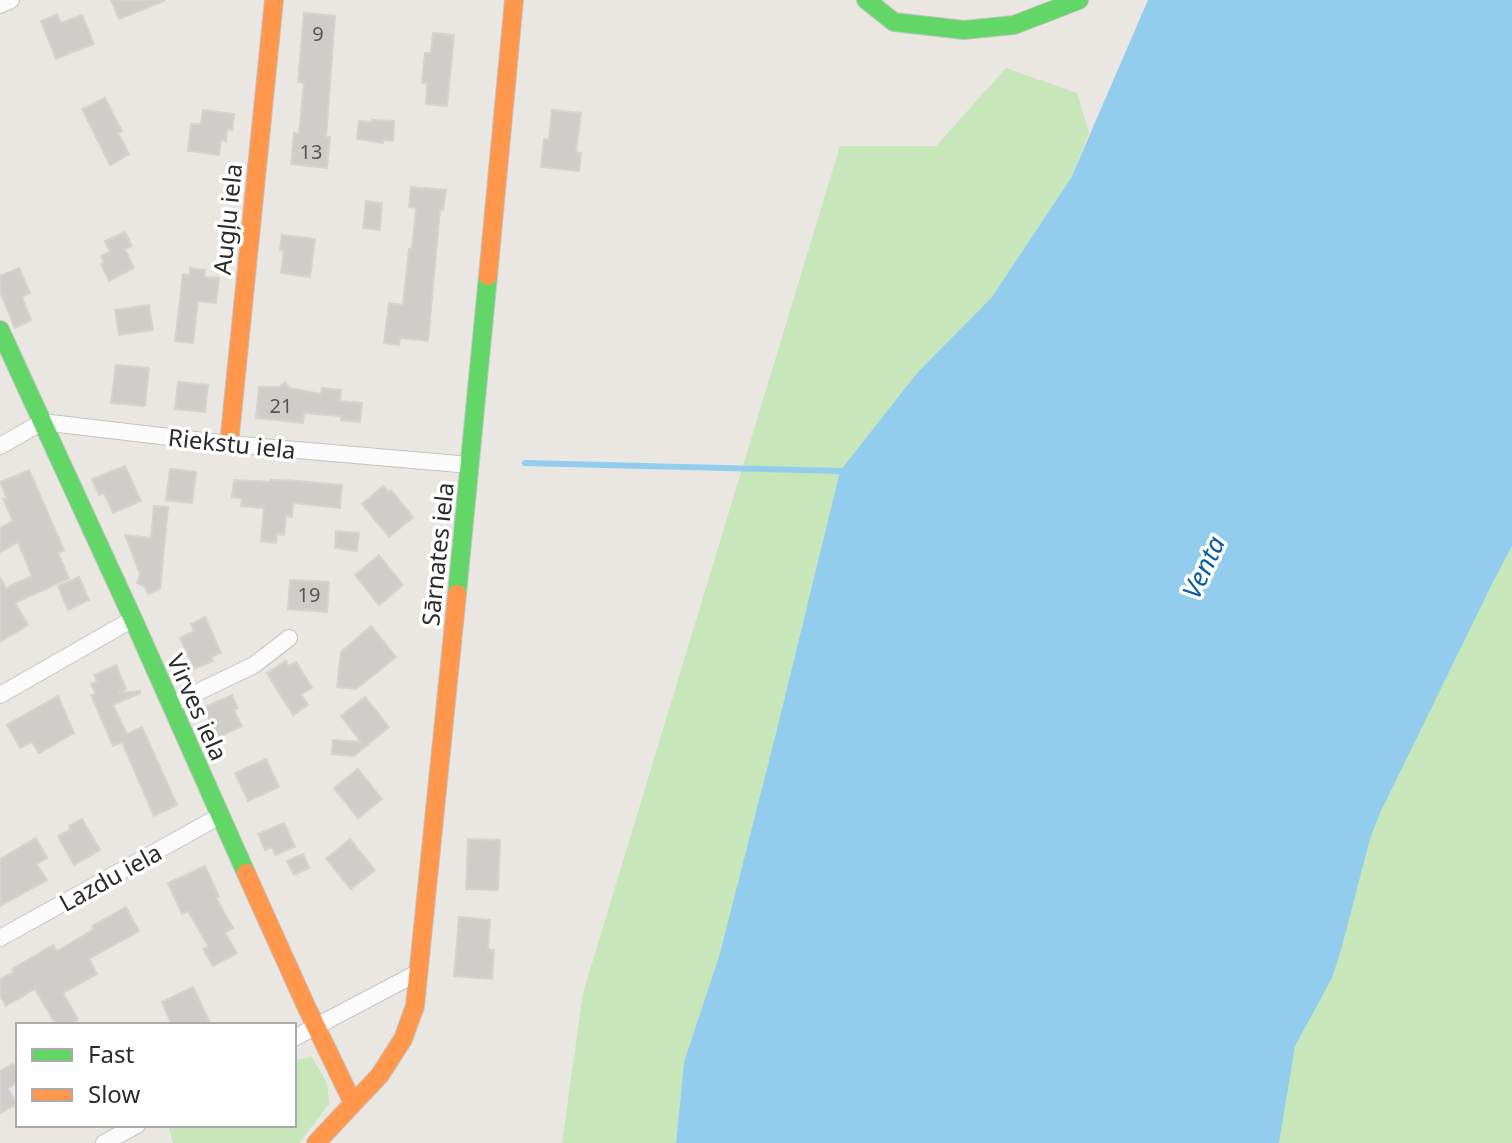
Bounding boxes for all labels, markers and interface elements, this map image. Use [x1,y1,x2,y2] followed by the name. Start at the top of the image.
[312,20,324,47] house number: 9
[300,138,322,165] house number: 13
[205,162,249,276] street label: Augļu iela
[270,392,292,419] house number: 21
[167,420,297,466] street label: Riekstu iela
[413,481,461,627] street label: Sārnates iela
[1173,530,1233,604] water label: Venta
[298,581,320,608] house number: 19
[160,649,236,765] street label: Virves iela
[53,835,167,919] street label: Lazdu iela
[16,1023,296,1127] legend
[88,1037,134,1070] text: Fast
[88,1077,140,1110] text: Slow

